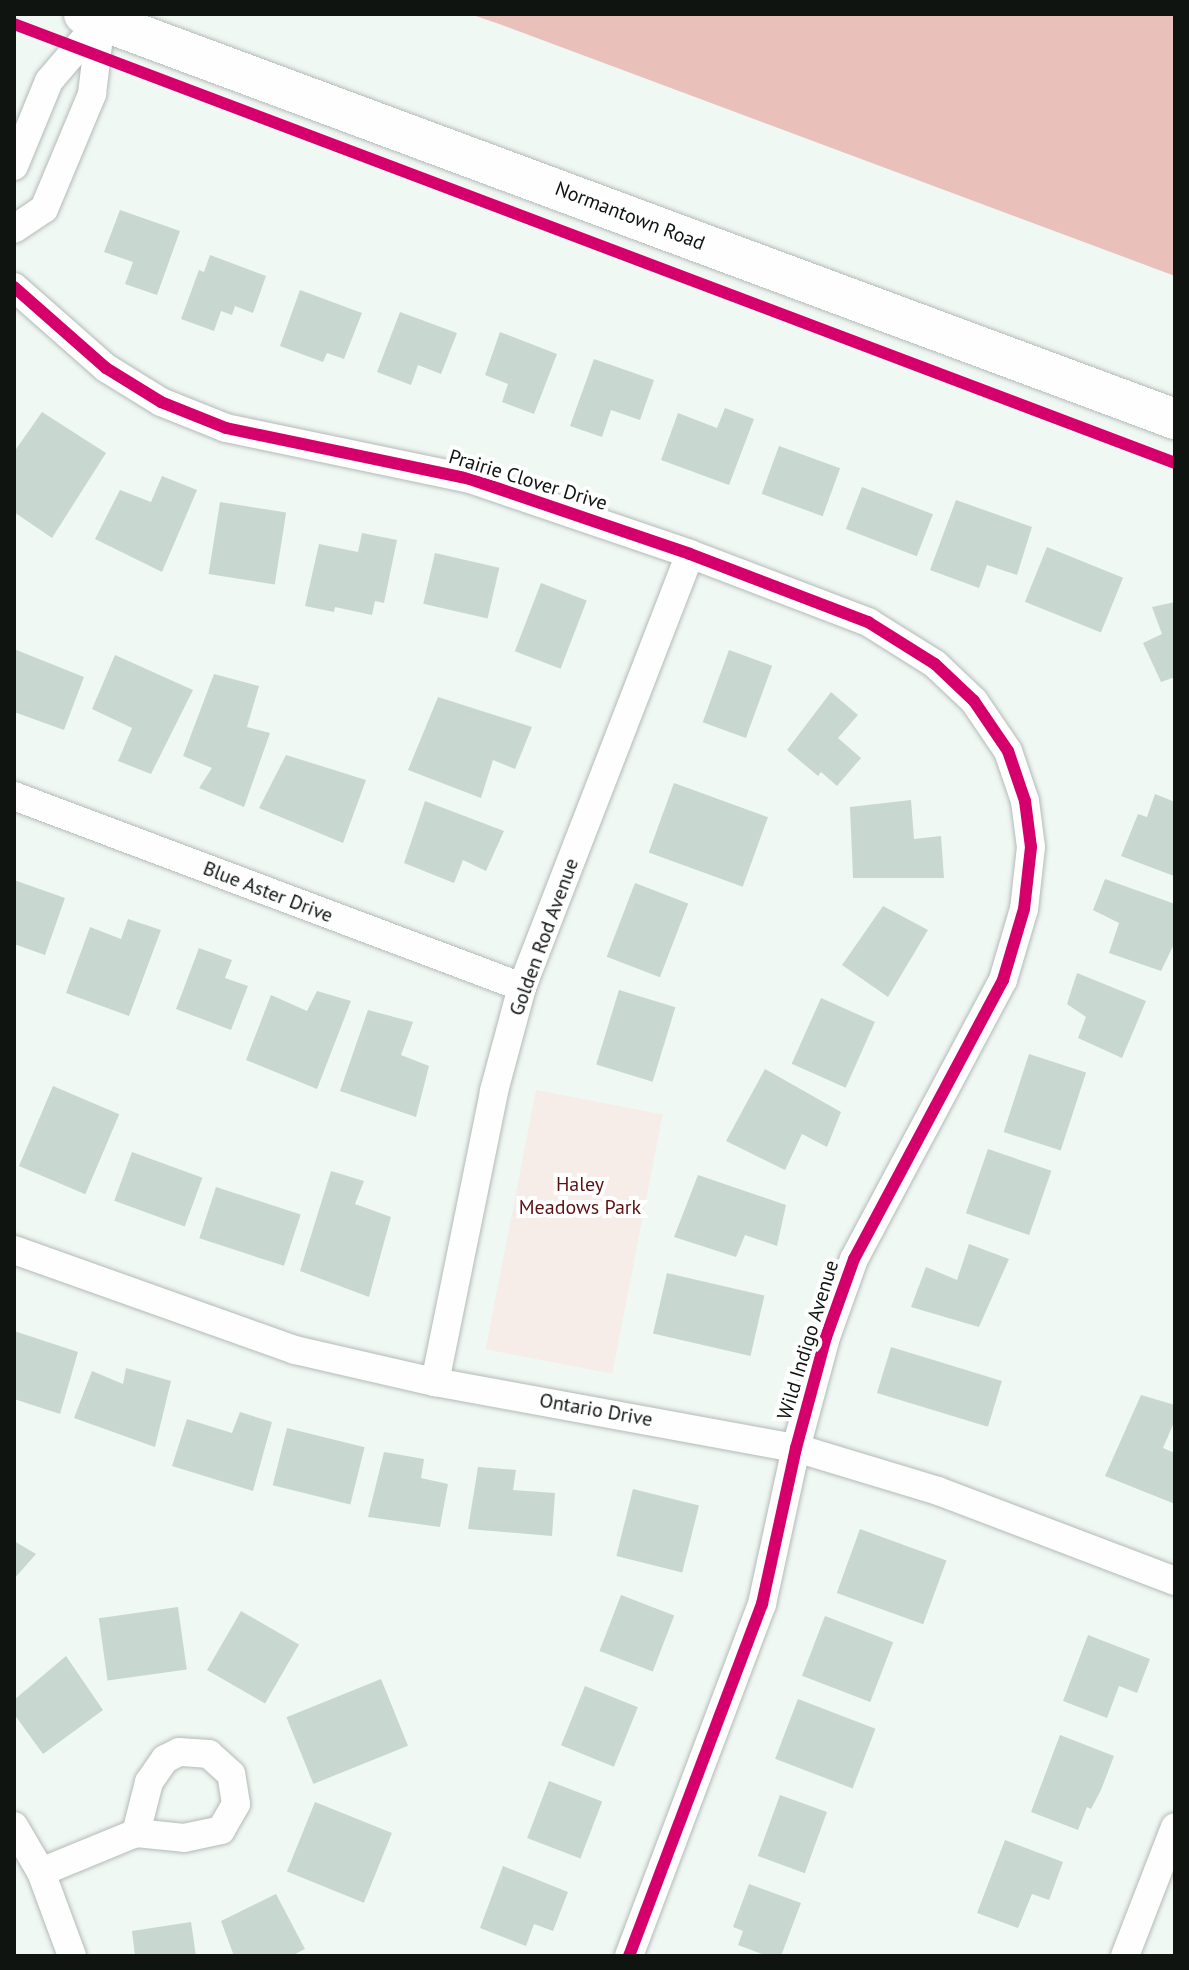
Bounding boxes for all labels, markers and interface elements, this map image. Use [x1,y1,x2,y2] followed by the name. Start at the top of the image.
[552,176,708,256] street label: Normantown Road
[446,444,610,516] street label: Prairie Clover Drive
[504,855,584,1019] street label: Golden Rod Avenue
[199,856,337,928] street label: Blue Aster Drive
[519,1172,641,1219] park label: Haley Meadows Park
[772,1257,844,1423] street label: Wild Indigo Avenue
[538,1388,654,1432] street label: Ontario Drive

